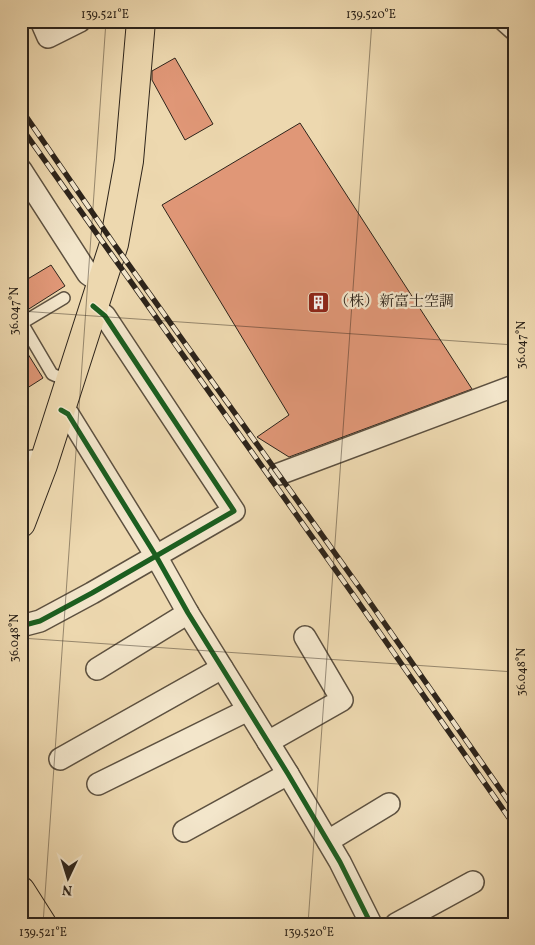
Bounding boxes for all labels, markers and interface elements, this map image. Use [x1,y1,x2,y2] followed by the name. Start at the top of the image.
[81,7,129,23] text: 139.521°E
[346,7,396,23] text: 139.520°E
[7,287,23,335] text: 36.047°N
[306,290,330,314] building icon: （株）新富士空調
[334,292,454,313] place label: （株）新富士空調
[514,321,530,369] text: 36.047°N
[7,614,23,662] text: 36.048°N
[514,648,530,696] text: 36.048°N
[42,852,92,902] north arrow
[61,880,73,899] text: N
[19,925,67,941] text: 139.521°E
[284,925,334,941] text: 139.520°E

